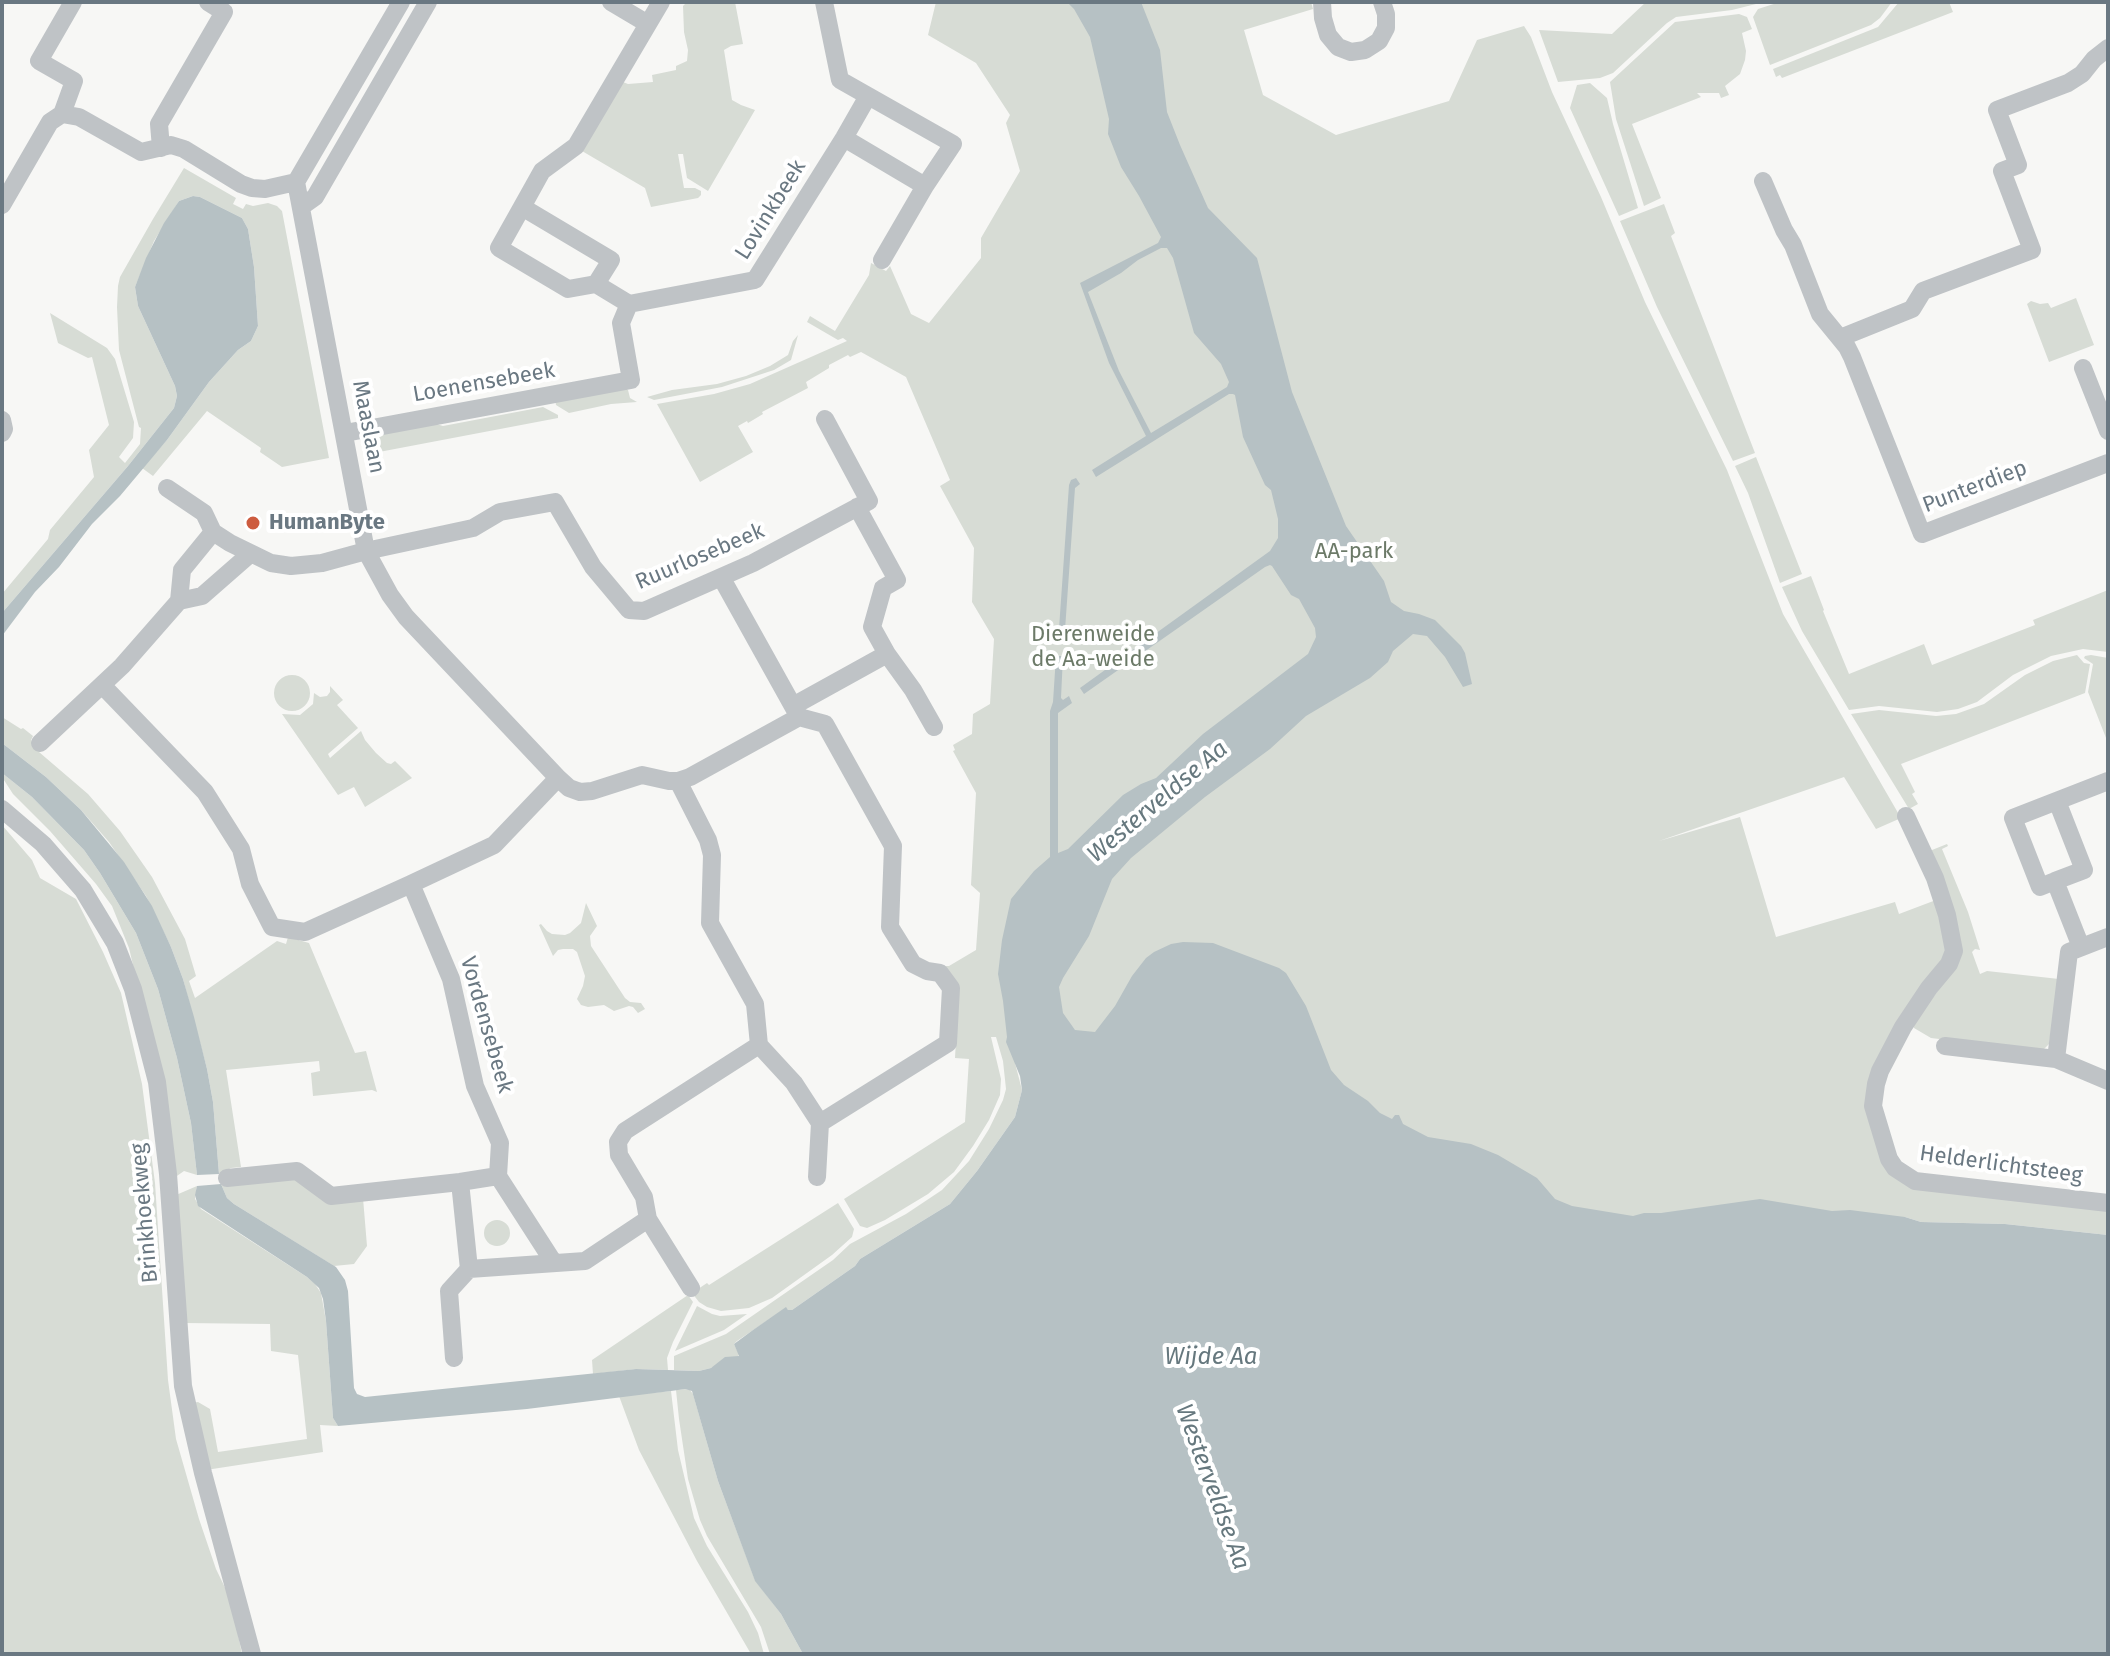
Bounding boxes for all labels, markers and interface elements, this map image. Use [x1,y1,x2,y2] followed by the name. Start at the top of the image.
[730,155,812,265] street label: Lovinkbeek
[411,358,557,408] street label: Loenensebeek
[346,378,390,476] street label: Maaslaan
[1919,455,2031,519] street label: Punterdiep
[269,510,385,536] place label: HumanByte
[244,514,262,532] marker: HumanByte
[632,518,768,596] street label: Ruurlosebeek
[1315,539,1393,565] park label: AA-park
[1031,622,1155,674] park label: Dierenweide de Aa-weide
[1082,735,1234,869] water label: Westerveldse Aa
[454,954,518,1096] street label: Vordensebeek
[1918,1141,2084,1189] street label: Helderlichtsteeg
[126,1142,164,1284] street label: Brinkhoekweg
[1164,1343,1258,1371] water label: Wijde Aa
[1169,1400,1255,1574] water label: Westerveldse Aa

